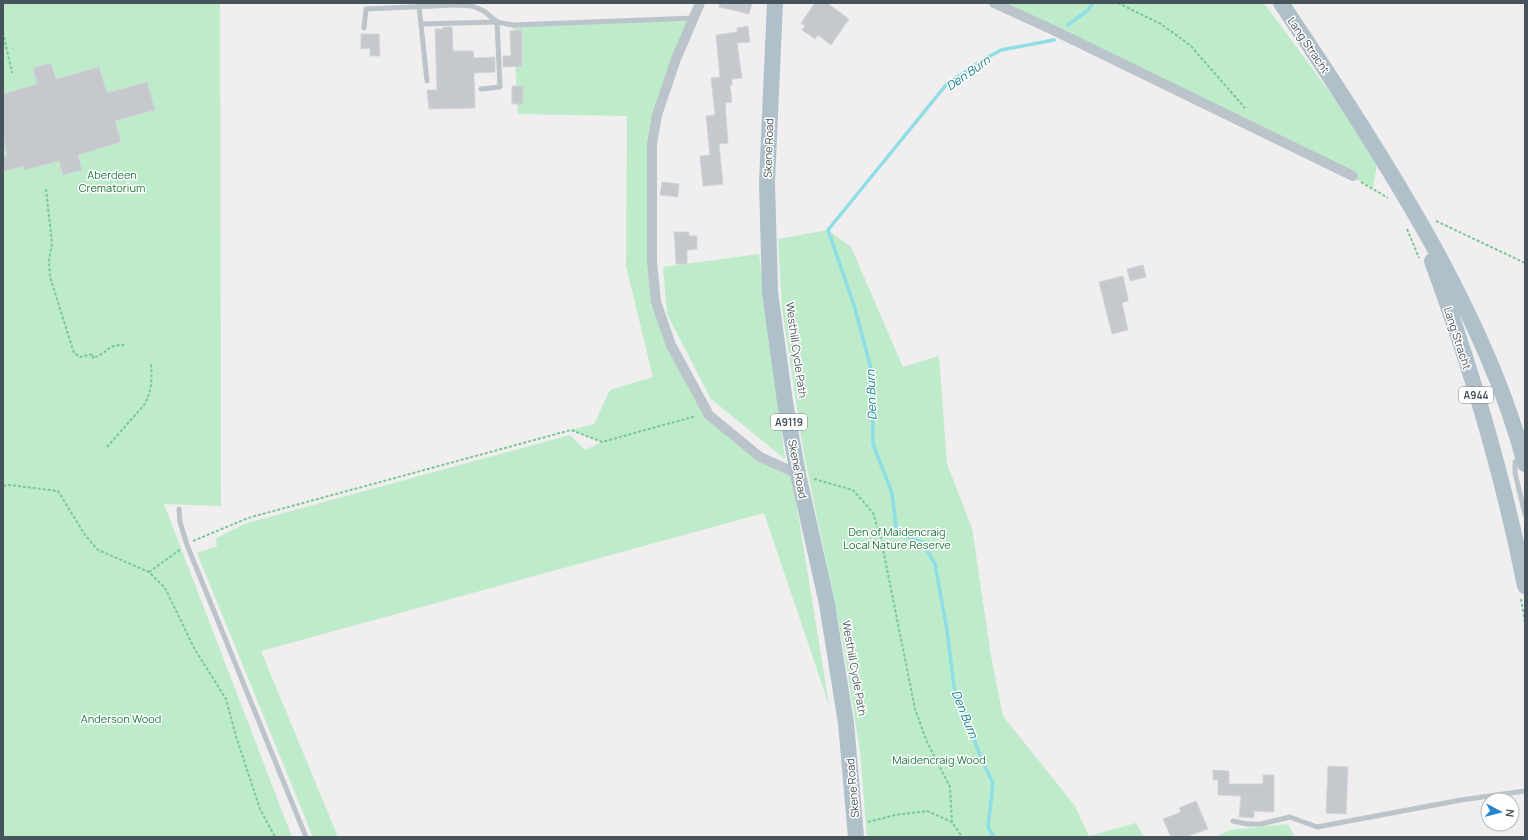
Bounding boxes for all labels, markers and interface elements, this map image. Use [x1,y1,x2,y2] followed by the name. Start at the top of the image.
[1285,14,1333,76] street label: Lang Stracht
[942,51,994,94] water label: Den Burn
[759,118,777,178] street label: Skene Road
[79,167,145,195] park label: Aberdeen Crematorium
[783,301,811,399] street label: Westhill Cycle Path
[1441,305,1475,371] street label: Lang Stracht
[862,369,880,420] water label: Den Burn
[1459,387,1493,403] road number: A944
[771,414,807,430] road number: A9119
[785,438,811,500] street label: Skene Road
[843,524,951,552] park label: Den of Maidencraig Local Nature Reserve
[839,619,871,717] street label: Westhill Cycle Path
[948,687,983,741] water label: Den Burn
[81,711,161,726] park label: Anderson Wood
[892,752,986,767] park label: Maidencraig Wood
[842,758,862,818] street label: Skene Road
[1480,792,1520,832] north arrow
[1502,808,1518,818] text: N

